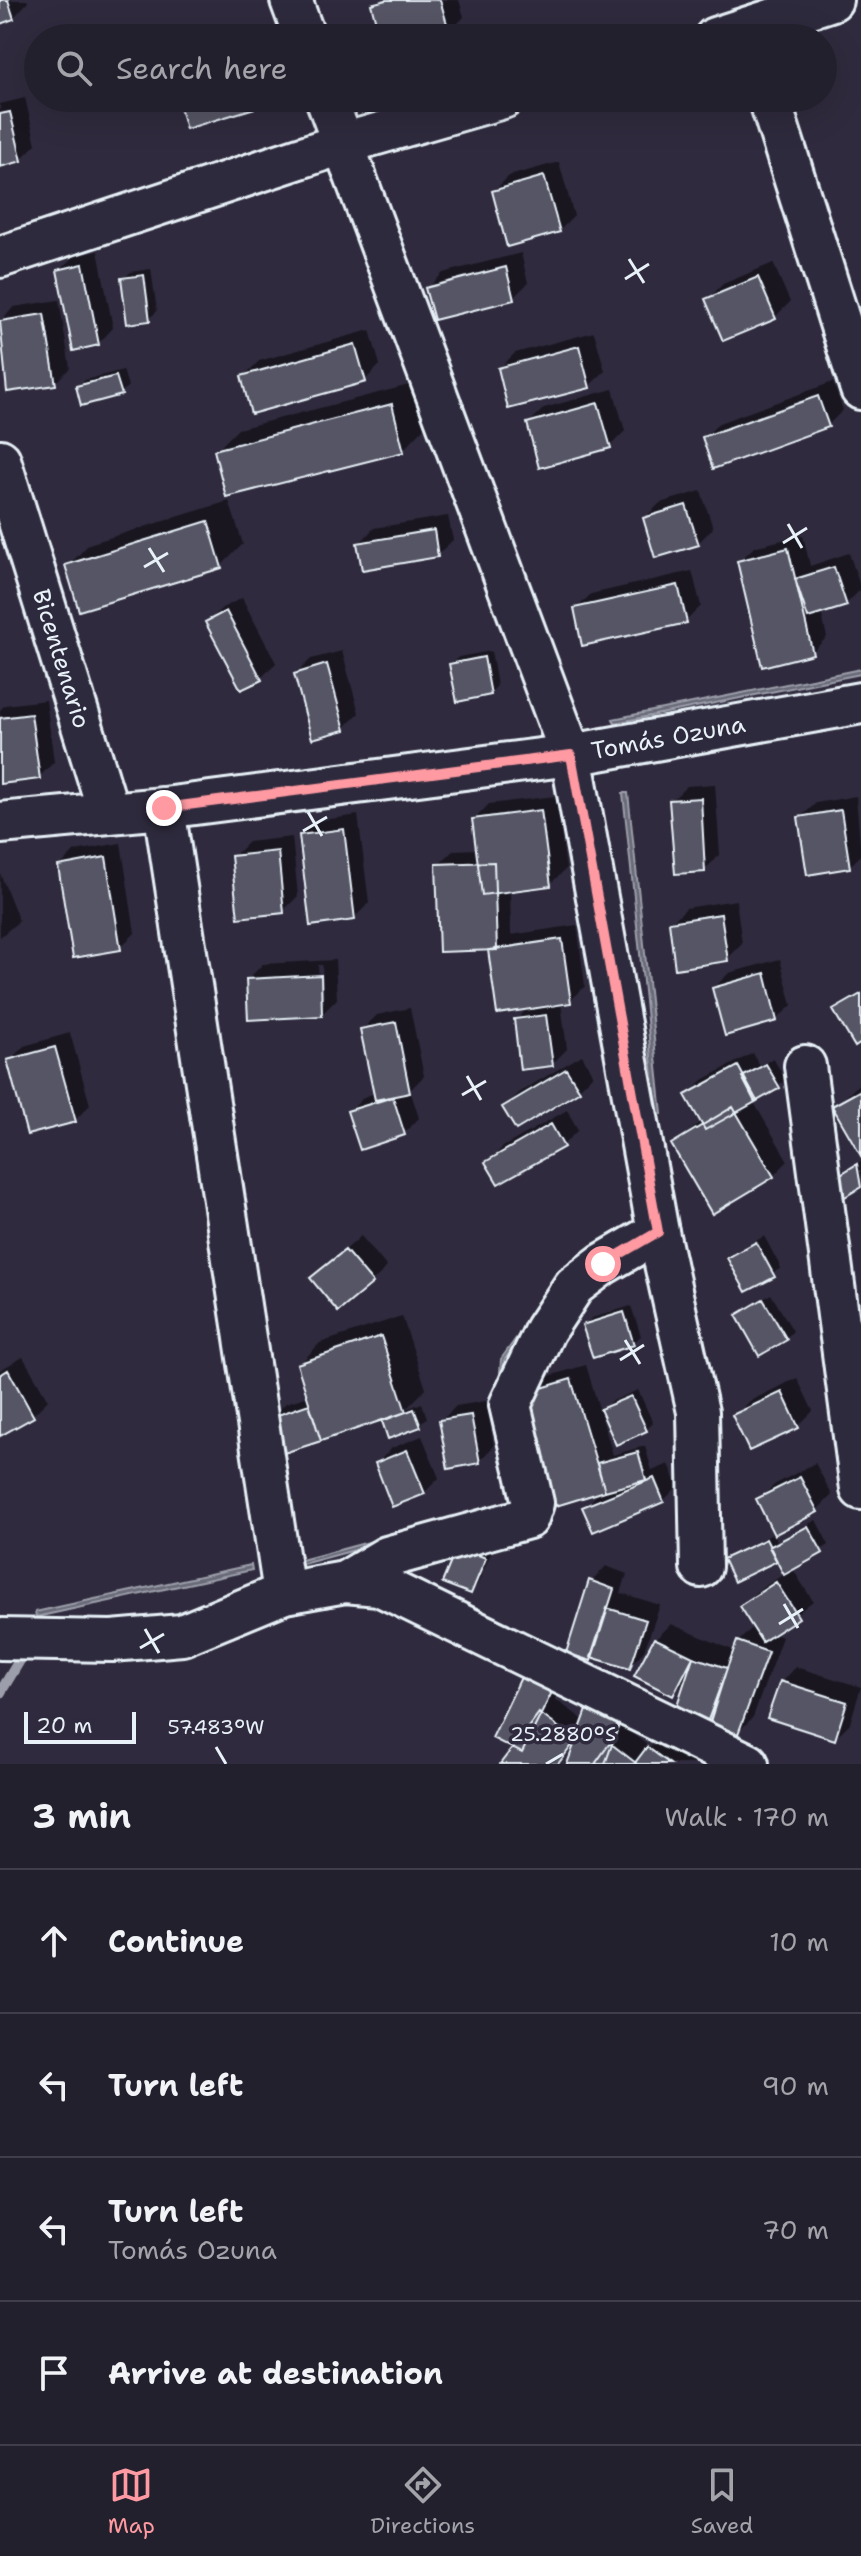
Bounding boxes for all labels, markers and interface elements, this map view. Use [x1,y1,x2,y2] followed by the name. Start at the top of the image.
[24,24,837,112] search box
[52,46,96,90] icon: search
[116,48,287,89] text: Search here
[25,585,98,732] street label: Bicentenario
[589,708,748,767] street label: Tomás Ozuna
[146,790,182,826] route end
[585,1246,621,1282] route start
[24,1708,136,1744] scale bar
[36,1711,93,1740] text: 20 m
[168,1714,264,1740] text: 57.483°W
[510,1721,616,1747] text: 25.2880°S
[32,1793,131,1839] text: 3 min
[665,1799,829,1834] text: Walk · 170 m
[32,1919,76,1963] icon: ahead
[108,1921,244,1962] text: Continue
[769,1924,829,1959] text: 10 m
[32,2063,76,2107] icon: left
[108,2065,243,2106] text: Turn left
[762,2068,829,2103] text: 90 m
[108,2191,243,2232] text: Turn left
[32,2207,76,2251] icon: left
[762,2212,829,2247] text: 70 m
[108,2232,277,2267] text: Tomás Ozuna
[32,2351,76,2395] icon: arrive
[108,2353,443,2394] text: Arrive at destination
[108,2463,155,2540] tab: Map
[370,2463,475,2540] tab: Directions
[691,2463,753,2540] tab: Saved

